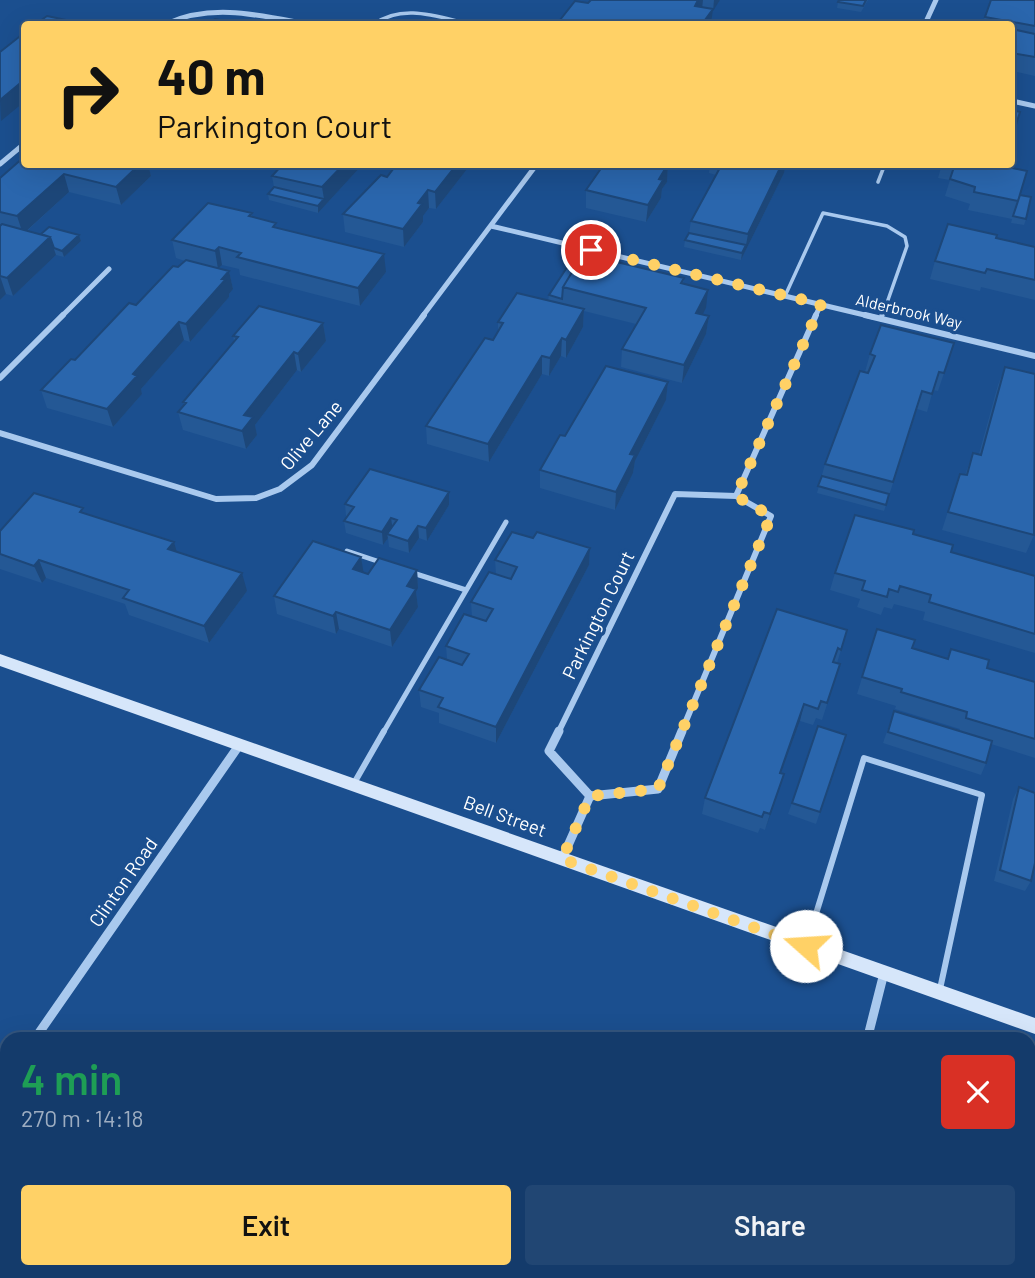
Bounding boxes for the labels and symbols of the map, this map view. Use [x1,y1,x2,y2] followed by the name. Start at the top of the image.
[561,220,621,280] pin
[854,289,965,332] street label: Alderbrook Way
[275,395,347,474] street label: Olive Lane
[557,547,639,683] street label: Parkington Court
[461,790,550,841] street label: Bell Street
[83,833,162,931] street label: Clinton Road
[769,909,843,983] position arrow

